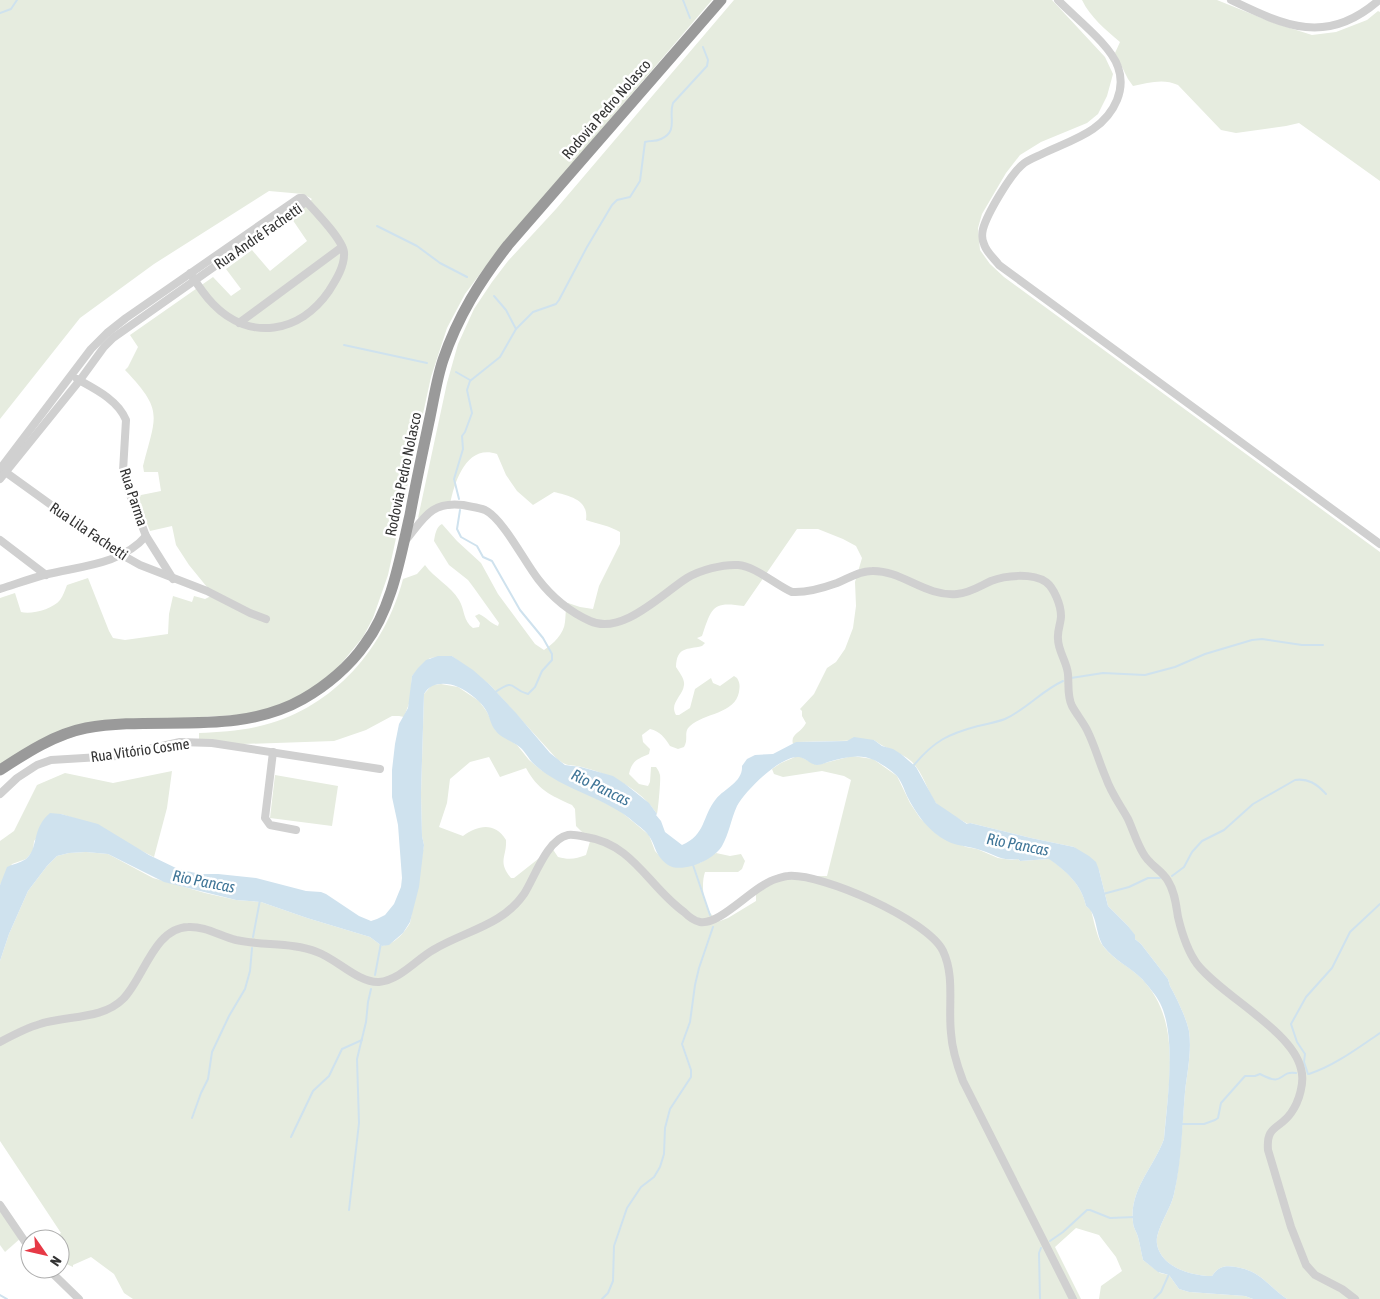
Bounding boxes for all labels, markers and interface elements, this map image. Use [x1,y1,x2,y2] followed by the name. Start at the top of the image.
[558,56,654,162] street label: Rodovia Pedro Nolasco
[211,199,305,273] street label: Rua André Fachetti
[382,410,424,538] street label: Rodovia Pedro Nolasco
[117,466,151,528] street label: Rua Parma
[47,499,131,563] street label: Rua Lila Fachetti
[90,735,191,765] street label: Rua Vitório Cosme
[569,765,634,809] water label: Rio Pancas
[985,829,1051,859] water label: Rio Pancas
[171,866,237,896] water label: Rio Pancas
[20,1229,70,1279] north arrow
[47,1253,65,1269] text: N

